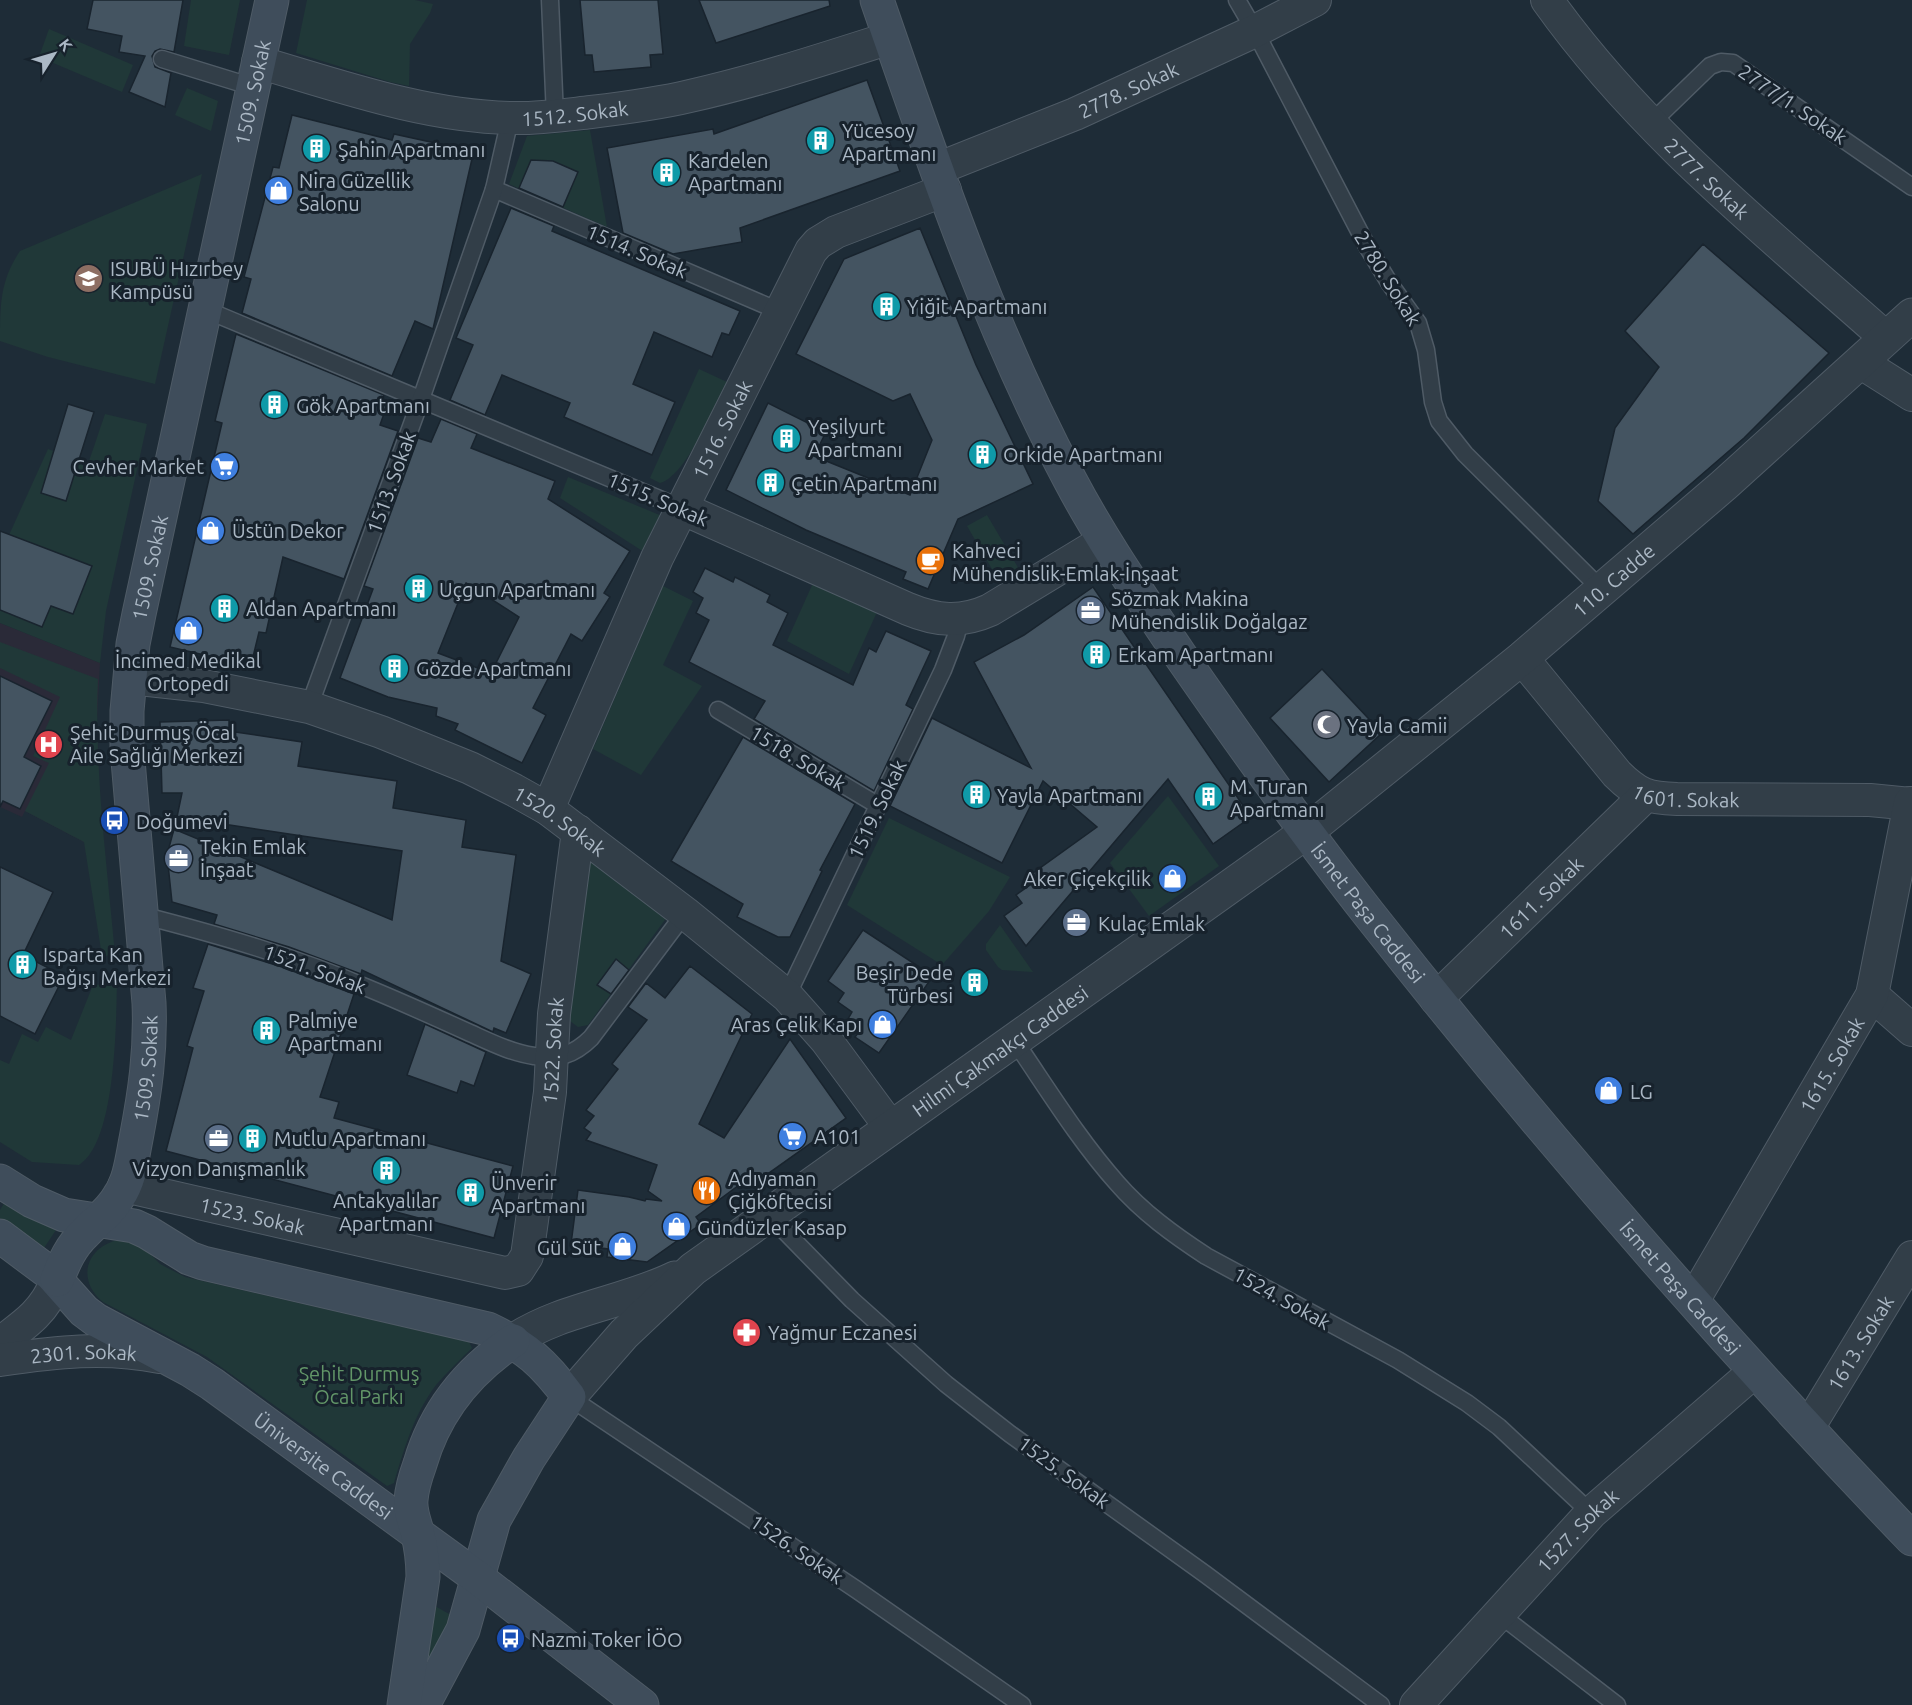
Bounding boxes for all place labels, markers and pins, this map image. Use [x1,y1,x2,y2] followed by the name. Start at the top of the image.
[842,119,936,165] place label: Yücesoy Apartmanı
[805,125,837,157] building icon: Yücesoy Apartmanı
[301,133,333,165] building icon: Şahin Apartmanı
[338,138,485,161] place label: Şahin Apartmanı
[688,149,782,195] place label: Kardelen Apartmanı
[651,156,683,188] building icon: Kardelen Apartmanı
[299,169,411,215] place label: Nira Güzellik Salonu
[262,175,294,207] shop icon: Nira Güzellik Salonu
[110,257,243,303] place label: ISUBÜ Hızırbey Kampüsü
[73,263,105,295] school or university icon: ISUBÜ Hızırbey Kampüsü
[870,290,902,322] building icon: Yiğit Apartmanı
[907,295,1047,318] place label: Yiğit Apartmanı
[259,389,291,421] building icon: Gök Apartmanı
[296,394,430,417] place label: Gök Apartmanı
[808,415,902,461] place label: Yeşilyurt Apartmanı
[771,422,803,454] building icon: Yeşilyurt Apartmanı
[966,438,998,470] building icon: Orkide Apartmanı
[1003,443,1163,466] place label: Orkide Apartmanı
[209,450,241,482] supermarket icon: Cevher Market
[72,455,204,478] place label: Cevher Market
[754,467,786,499] building icon: Çetin Apartmanı
[791,472,937,495] place label: Çetin Apartmanı
[195,514,227,546] shop icon: Üstün Dekor
[232,519,344,542] place label: Üstün Dekor
[952,539,1179,585] place label: Kahveci Mühendislik-Emlak-İnşaat
[915,545,947,577] cafe icon: Kahveci Mühendislik-Emlak-İnşaat
[402,573,434,605] building icon: Uçgun Apartmanı
[439,578,595,601] place label: Uçgun Apartmanı
[1111,587,1308,633] place label: Sözmak Makina Mühendislik Doğalgaz
[209,592,241,624] building icon: Aldan Apartmanı
[1074,594,1106,626] office icon: Sözmak Makina Mühendislik Doğalgaz
[246,597,396,620] place label: Aldan Apartmanı
[172,614,204,646] shop icon: İncimed Medikal Ortopedi
[1081,638,1113,670] building icon: Erkam Apartmanı
[1118,643,1273,666] place label: Erkam Apartmanı
[115,649,261,695] place label: İncimed Medikal Ortopedi
[379,652,411,684] building icon: Gözde Apartmanı
[416,657,571,680] place label: Gözde Apartmanı
[1310,709,1342,741] mosque icon: Yayla Camii
[1347,714,1447,737] place label: Yayla Camii
[70,721,243,767] place label: Şehit Durmuş Öcal Aile Sağlığı Merkezi
[33,728,65,760] hospital icon: Şehit Durmuş Öcal Aile Sağlığı Merkezi
[1230,775,1324,821] place label: M. Turan Apartmanı
[960,779,992,811] building icon: Yayla Apartmanı
[1193,781,1225,813] building icon: M. Turan Apartmanı
[997,784,1142,807] place label: Yayla Apartmanı
[99,805,131,837] bus stop icon: Doğumevi
[136,810,228,833] place label: Doğumevi
[200,835,306,881] place label: Tekin Emlak İnşaat
[163,842,195,874] office icon: Tekin Emlak İnşaat
[1156,862,1188,894] shop icon: Aker Çiçekçilik
[1024,867,1151,890] place label: Aker Çiçekçilik
[1061,907,1093,939] office icon: Kulaç Emlak
[1098,912,1205,935] place label: Kulaç Emlak
[43,943,171,989] place label: Isparta Kan Bağışı Merkezi
[6,949,38,981] building icon: Isparta Kan Bağışı Merkezi
[856,961,953,1007] place label: Beşir Dede Türbesi
[958,967,990,999] building icon: Beşir Dede Türbesi
[867,1008,899,1040] shop icon: Aras Çelik Kapı
[288,1009,382,1055] place label: Palmiye Apartmanı
[731,1013,862,1036] place label: Aras Çelik Kapı
[251,1015,283,1047] building icon: Palmiye Apartmanı
[1593,1075,1625,1107] shop icon: LG
[1630,1080,1653,1103] place label: LG
[777,1120,809,1152] supermarket icon: A101
[203,1122,235,1154] office icon: Vizyon Danışmanlık
[237,1122,269,1154] building icon: Mutlu Apartmanı
[814,1125,861,1148] place label: A101
[274,1127,426,1150] place label: Mutlu Apartmanı
[370,1154,402,1186] building icon: Antakyalılar Apartmanı
[132,1157,306,1180] place label: Vizyon Danışmanlık
[728,1167,832,1213] place label: Adıyaman Çiğköftecisi
[491,1171,585,1217] place label: Ünverir Apartmanı
[691,1174,723,1206] restaurant icon: Adıyaman Çiğköftecisi
[454,1177,486,1209] building icon: Ünverir Apartmanı
[333,1189,439,1235] place label: Antakyalılar Apartmanı
[660,1211,692,1243] shop icon: Gündüzler Kasap
[697,1216,847,1239] place label: Gündüzler Kasap
[606,1231,638,1263] shop icon: Gül Süt
[537,1236,601,1259] place label: Gül Süt
[731,1316,763,1348] pharmacy icon: Yağmur Eczanesi
[768,1321,917,1344] place label: Yağmur Eczanesi
[494,1623,526,1655] bus stop icon: Nazmi Toker İÖO
[531,1628,682,1651] place label: Nazmi Toker İÖO

